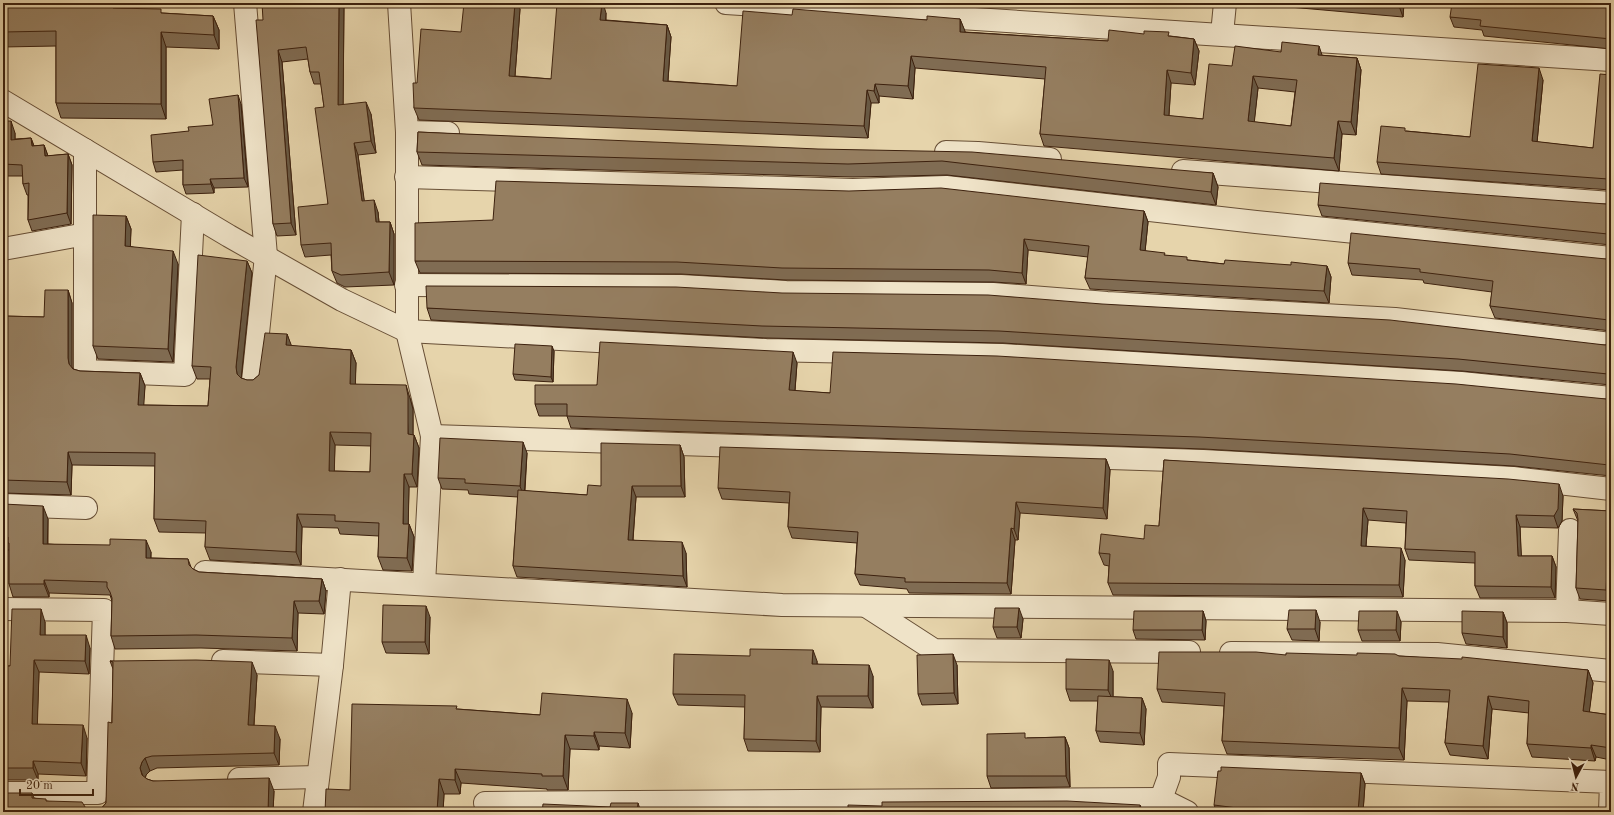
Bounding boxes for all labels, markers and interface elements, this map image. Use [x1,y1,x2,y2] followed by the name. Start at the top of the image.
[1556,757,1596,797] north arrow
[20,771,93,797] scale bar
[1570,779,1580,791] text: N
[26,780,53,792] text: 20 m

